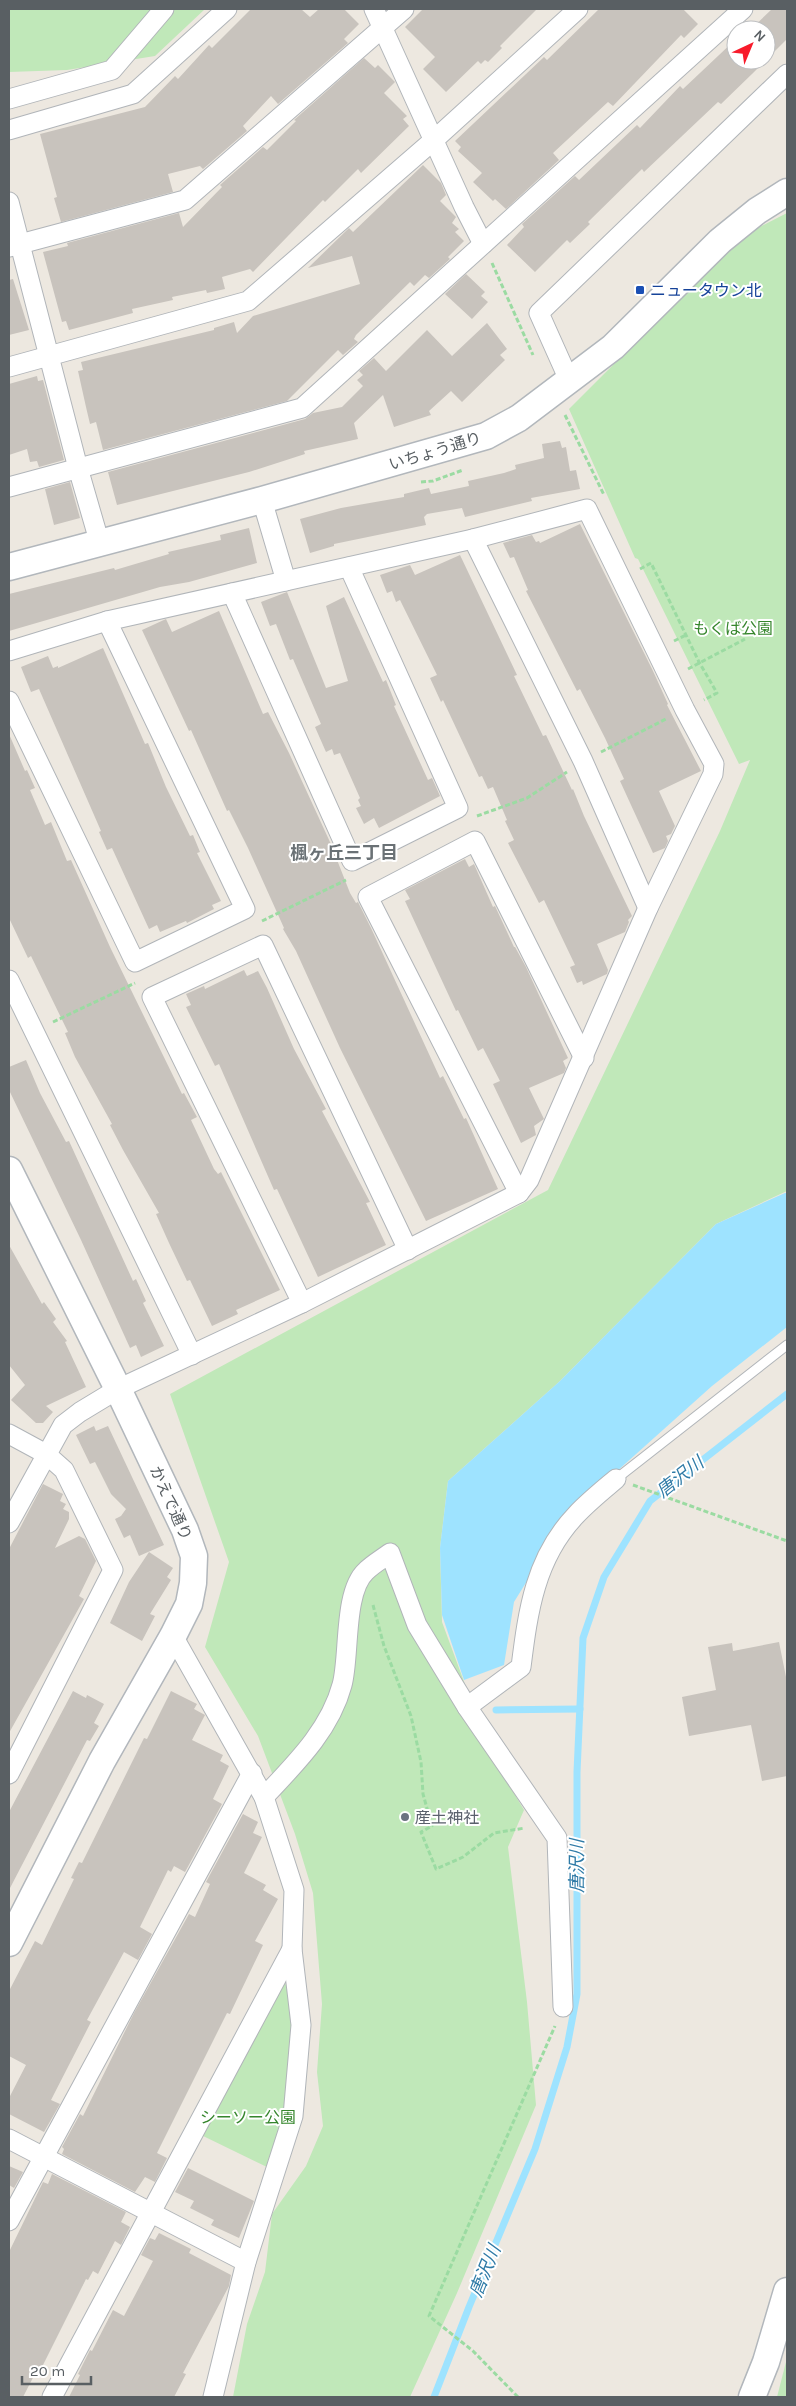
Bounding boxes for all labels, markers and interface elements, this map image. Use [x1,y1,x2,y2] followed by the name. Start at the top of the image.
[726,20,776,70] north arrow
[750,26,769,46] text: N
[650,281,762,300] place label: ニュータウン北
[634,284,646,296] marker: ニュータウン北
[386,428,484,474] street label: いちょう通り
[693,619,773,638] park label: もくば公園
[290,842,398,864] district label: 楓ヶ丘三丁目
[652,1450,710,1502] water label: 唐沢川
[146,1463,196,1543] street label: かえで通り
[415,1808,479,1827] place label: 産土神社
[399,1811,411,1823] marker: 産土神社
[566,1837,588,1893] water label: 唐沢川
[200,2108,296,2127] park label: シーソー公園
[465,2240,506,2300] water label: 唐沢川
[22,2354,91,2386] scale bar
[30,2362,65,2380] text: 20 m

